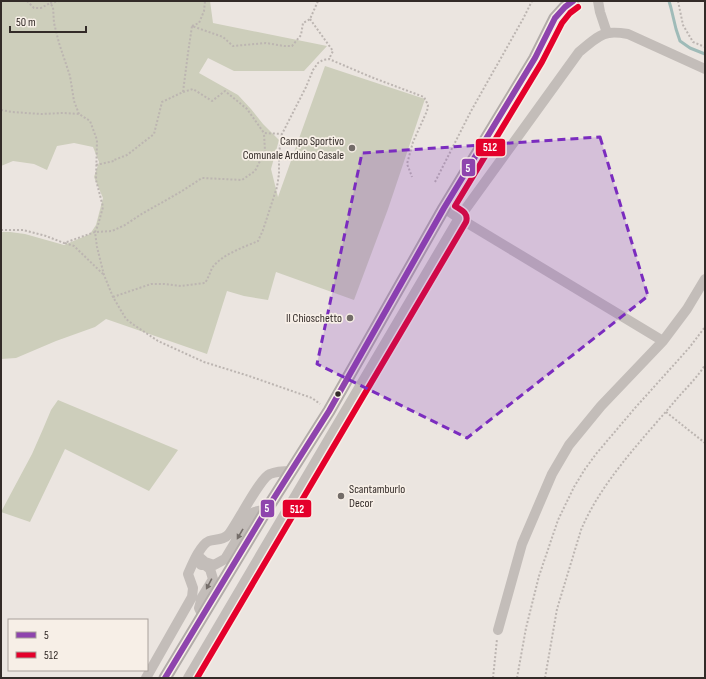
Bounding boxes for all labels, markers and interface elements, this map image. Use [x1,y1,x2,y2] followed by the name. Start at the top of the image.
[10,8,86,34] scale bar
[16,15,36,30] text: 50 m
[243,134,344,163] place label: Campo Sportivo Comunale Arduino Casale
[475,138,506,157] line badge: 512
[483,141,497,154] text: 512
[347,143,357,153] marker: Campo Sportivo Comunale Arduino Casale
[461,158,476,177] line badge: 5
[466,162,471,175] text: 5
[286,311,342,326] place label: Il Chioschetto
[345,313,355,323] marker: Il Chioschetto
[333,389,343,399] unlabelled marker
[349,482,405,511] place label: Scantamburlo Decor
[336,491,346,501] marker: Scantamburlo Decor
[260,499,275,518] line badge: 5
[282,499,312,518] line badge: 512
[265,502,270,515] text: 5
[290,503,304,516] text: 512
[237,528,244,540] one-way arrow
[206,578,213,590] one-way arrow
[8,619,148,671] legend
[44,628,49,643] text: 5
[44,648,58,663] text: 512

